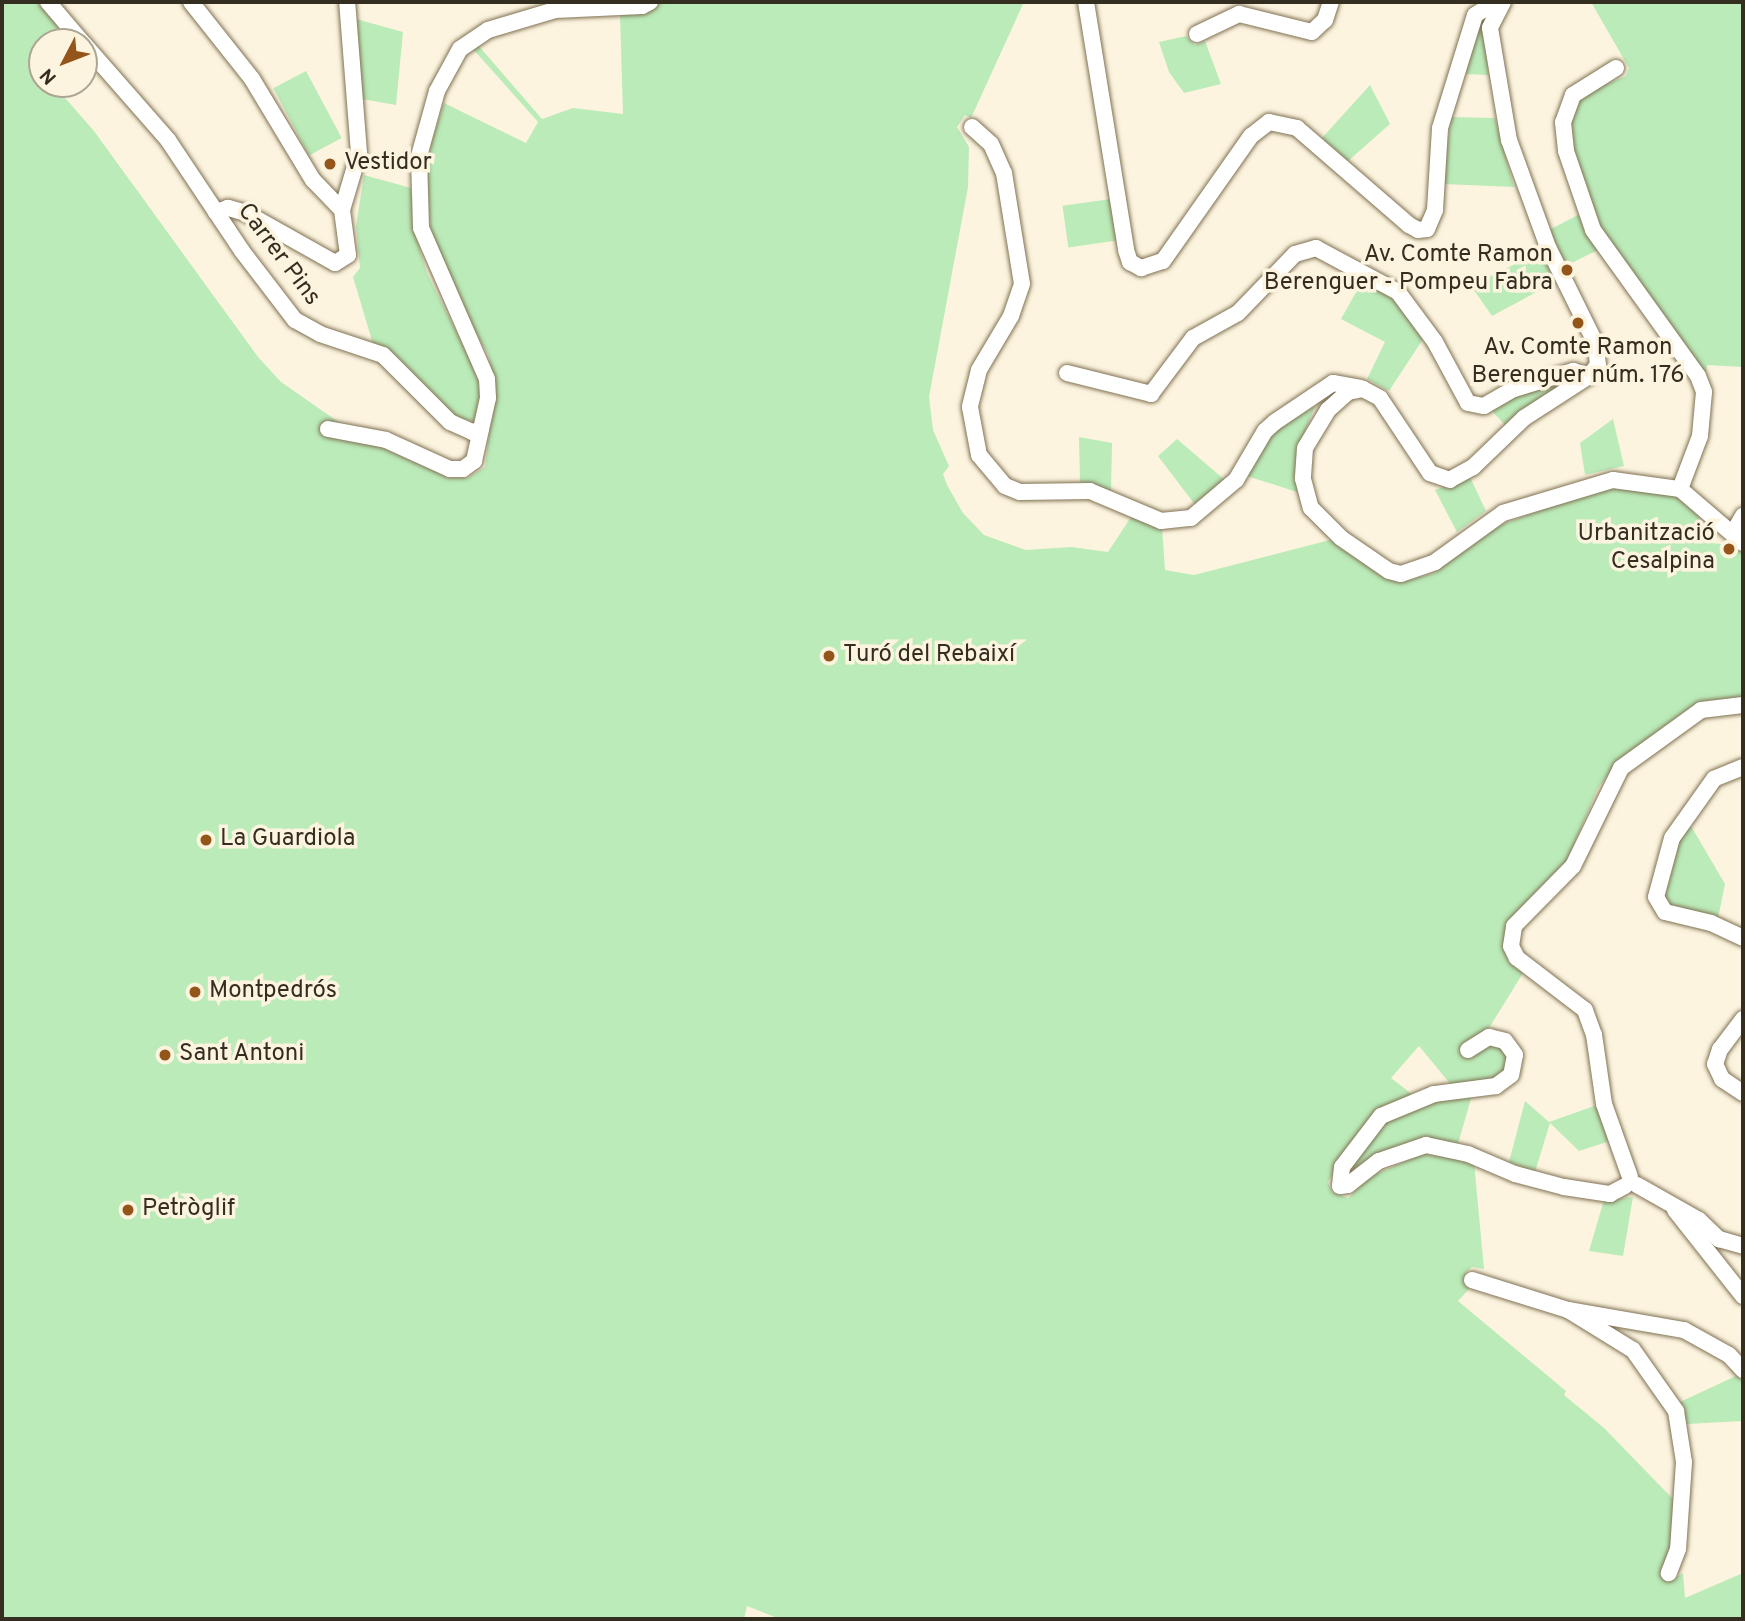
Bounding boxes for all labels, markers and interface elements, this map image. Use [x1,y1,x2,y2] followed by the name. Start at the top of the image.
[28,28,98,98] north arrow
[35,63,62,89] text: N
[344,150,432,178] place label: Vestidor
[322,156,338,172] marker: Vestidor
[230,198,326,312] street label: Carrer Pins
[1264,242,1553,298] place label: Av. Comte Ramon Berenguer - Pompeu Fabra
[1559,262,1575,278] marker: Av. Comte Ramon Berenguer - Pompeu Fabra
[1570,315,1586,331] marker: Av. Comte Ramon Berenguer núm. 176
[1472,335,1684,391] place label: Av. Comte Ramon Berenguer núm. 176
[1577,521,1715,577] place label: Urbanització Cesalpina
[1721,541,1737,557] marker: Urbanització Cesalpina
[843,642,1015,670] place label: Turó del Rebaixí
[821,648,837,664] marker: Turó del Rebaixí
[220,826,355,854] place label: La Guardiola
[198,832,214,848] marker: La Guardiola
[209,978,337,1006] place label: Montpedrós
[187,984,203,1000] marker: Montpedrós
[179,1041,305,1069] place label: Sant Antoni
[157,1047,173,1063] marker: Sant Antoni
[142,1196,235,1224] place label: Petròglif
[120,1202,136,1218] marker: Petròglif

